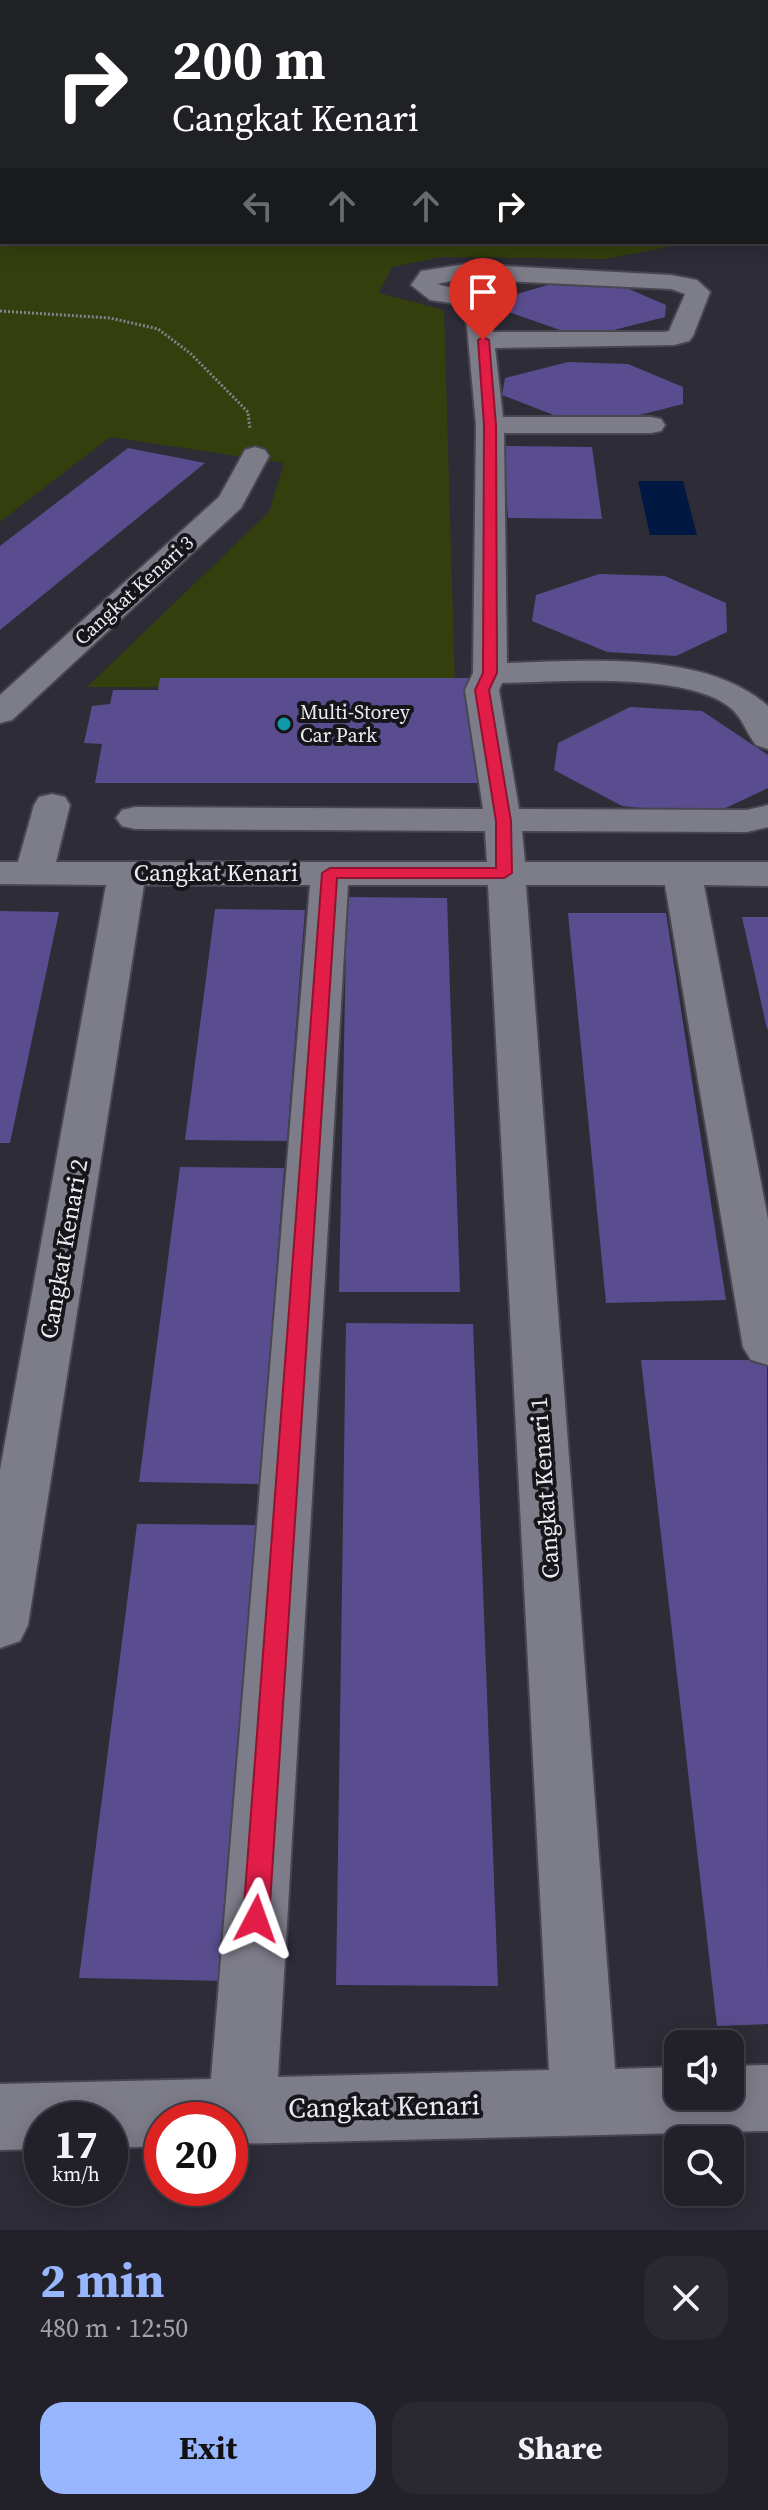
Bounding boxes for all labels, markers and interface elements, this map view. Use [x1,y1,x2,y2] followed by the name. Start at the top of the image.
[172,21,326,98] text: 200 m
[40,32,144,136] icon: right
[172,94,419,143] text: Cangkat Kenari
[236,184,280,228] icon: left
[320,184,364,228] icon: ahead
[404,184,448,228] icon: ahead
[488,184,532,228] icon: right
[449,258,517,340] pin
[461,270,505,314] icon: arrive
[68,529,200,651] street label: Cangkat Kenari 3
[300,698,411,749] place label: Multi-Storey Car Park
[275,715,293,733] marker: Multi-Storey Car Park
[134,856,298,889] street label: Cangkat Kenari
[31,1156,96,1341] street label: Cangkat Kenari 2
[522,1396,567,1580] street label: Cangkat Kenari 1
[214,1877,298,1961] position arrow
[664,2030,744,2206] map controls
[664,2030,744,2110] button: sound
[288,2085,480,2127] street label: Cangkat Kenari
[144,2102,248,2206] speed limit sign: 20
[54,2117,98,2171] text: 17
[664,2126,744,2206] button: search
[52,2160,100,2188] text: km/h
[40,2247,165,2313] text: 2 min
[644,2256,728,2340] button: close
[40,2310,188,2346] text: 480 m · 12:50
[40,2402,376,2494] button: Exit
[392,2402,728,2494] button: Share

